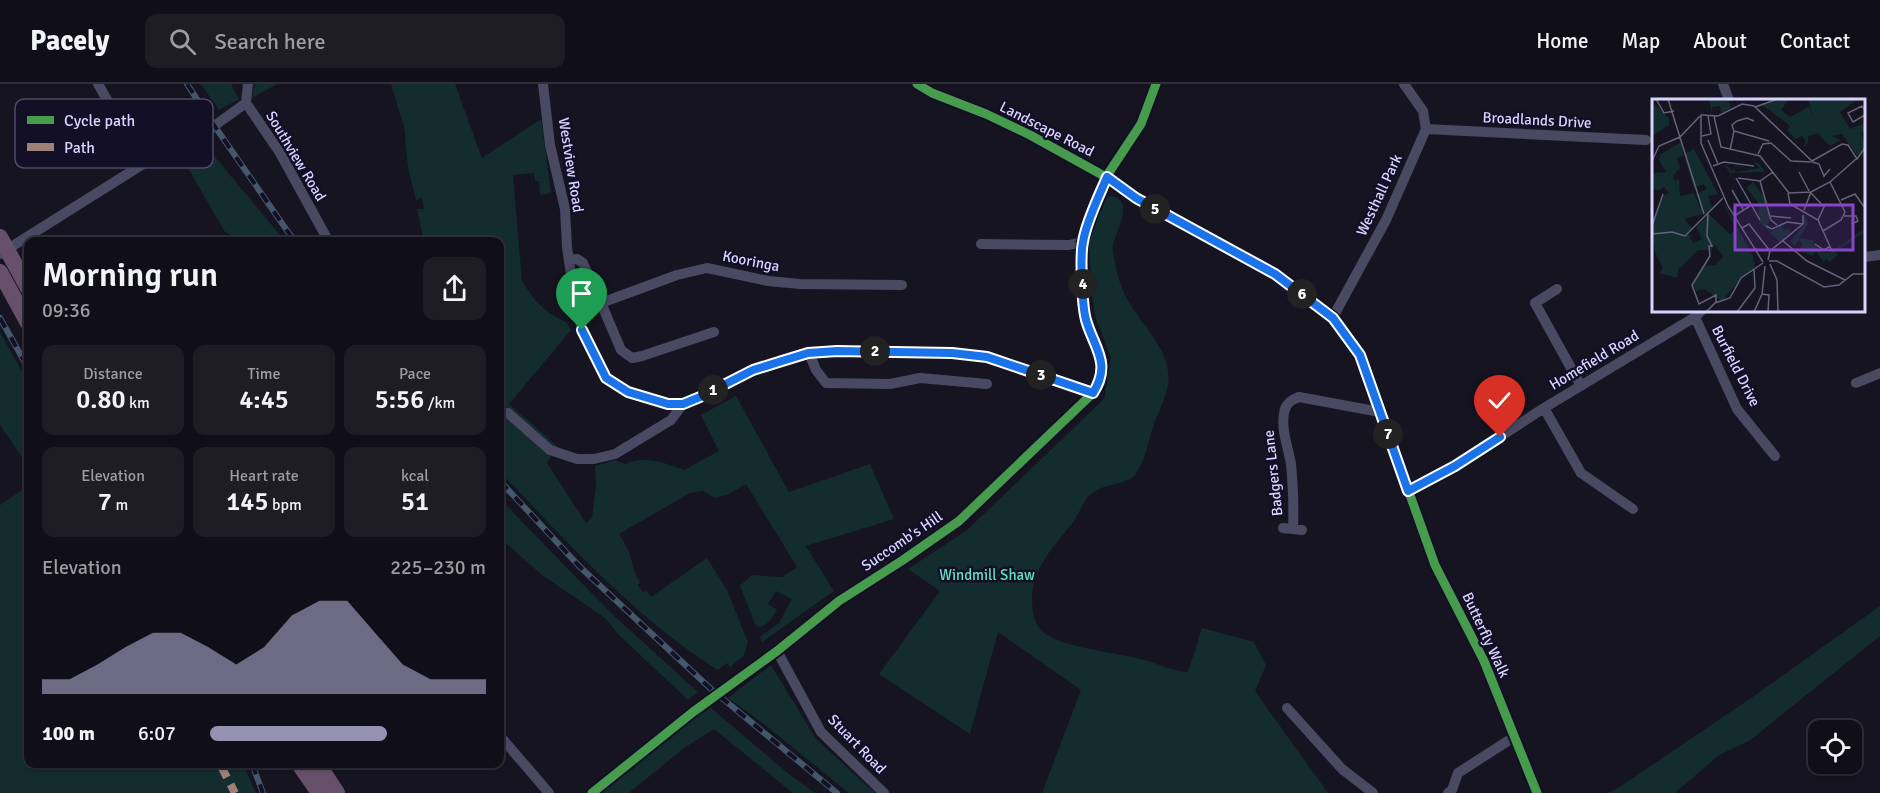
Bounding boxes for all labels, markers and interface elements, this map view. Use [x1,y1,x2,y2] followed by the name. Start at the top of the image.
[145,14,565,68] search box
[30,24,109,58] text: Pacely
[166,25,199,58] icon: search
[214,28,325,55] text: Search here
[1536,28,1589,54] text: Home
[1622,28,1660,54] text: Map
[1693,28,1747,54] text: About
[1780,28,1850,54] text: Contact
[997,97,1097,161] street label: Landscape Road
[15,99,213,168] legend
[1652,99,1865,312] inset map
[262,108,330,204] street label: Southview Road
[1482,108,1592,132] street label: Broadlands Drive
[64,111,135,131] text: Cycle path
[555,116,587,214] street label: Westview Road
[64,138,95,158] text: Path
[1352,151,1406,239] street label: Westhall Park
[1140,194,1170,224] pin: 5
[1151,199,1159,219] text: 5
[721,247,781,275] street label: Kooringa
[42,255,218,296] text: Morning run
[423,257,486,320] button: share
[556,268,607,330] pin
[1068,269,1098,299] pin: 4
[1079,274,1087,294] text: 4
[565,277,598,310] icon: arrive
[1287,279,1317,309] pin: 6
[1298,284,1306,304] text: 6
[42,298,91,323] text: 09:36
[1708,322,1764,410] street label: Burfield Drive
[1546,326,1642,394] street label: Homefield Road
[860,336,890,366] pin: 2
[871,341,879,361] text: 2
[1026,360,1056,390] pin: 3
[83,364,143,384] text: Distance
[248,364,280,384] text: Time
[399,364,431,384] text: Pace
[1037,365,1045,385] text: 3
[698,375,728,405] pin: 1
[1474,375,1525,437] pin
[709,380,717,400] text: 1
[76,384,125,416] text: 0.80
[239,384,289,416] text: 4:45
[375,384,424,416] text: 5:56
[1483,384,1516,417] icon: check
[125,393,150,413] text: km
[424,393,455,413] text: /km
[1373,419,1403,449] pin: 7
[1384,424,1392,444] text: 7
[1260,429,1286,517] street label: Badgers Lane
[81,466,145,486] text: Elevation
[229,466,299,486] text: Heart rate
[401,466,429,486] text: kcal
[98,486,112,518] text: 7
[226,486,268,518] text: 145
[401,486,429,518] text: 51
[112,495,128,515] text: m
[268,495,302,515] text: bpm
[858,507,946,575] street label: Succomb's Hill
[42,555,122,580] text: Elevation
[390,555,486,580] text: 225–230 m
[939,566,1035,584] park label: Windmill Shaw
[1458,589,1514,681] street label: Butterfly Walk
[824,710,890,778] street label: Stuart Road
[1808,720,1862,774] map controls
[1808,720,1862,774] button: locate
[42,721,95,746] text: 100 m
[138,721,176,746] text: 6:07

